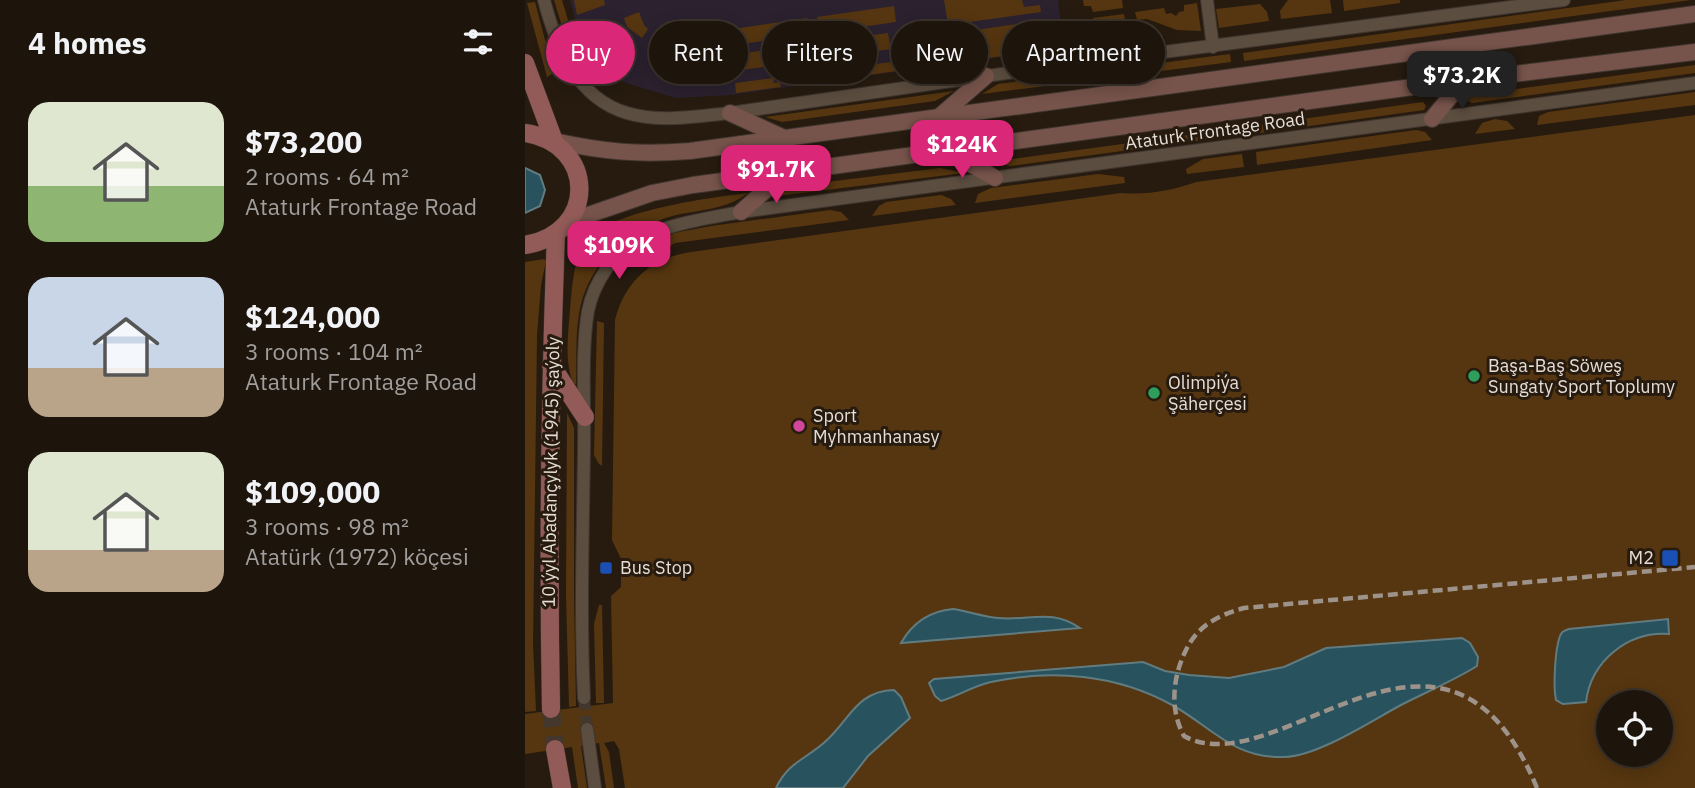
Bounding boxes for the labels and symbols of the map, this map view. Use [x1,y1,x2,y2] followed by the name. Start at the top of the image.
[1405,52,1519,111] pin: $73.2K
[1123,106,1306,155] street label: Ataturk Frontage Road
[913,120,1011,180] pin: $124K
[719,146,833,205] pin: $91.7K
[570,222,668,281] pin: $109K
[537,336,564,608] street label: 10 ýyl Abadançylyk (1945) şaýoly
[1488,354,1675,398] place label: Başa-Baş Söweş Sungaty Sport Toplumy
[1466,368,1482,384] marker: Başa-Baş Söweş Sungaty Sport Toplumy
[1168,371,1247,415] place label: Olimpiýa Şäherçesi
[1146,385,1162,401] marker: Olimpiýa Şäherçesi
[813,404,939,448] place label: Sport Myhmanhanasy
[791,418,807,434] marker: Sport Myhmanhanasy
[1629,546,1654,569] place label: M2
[1660,548,1680,568] marker: M2
[620,556,692,579] place label: Bus Stop
[598,560,614,576] marker: Bus Stop

